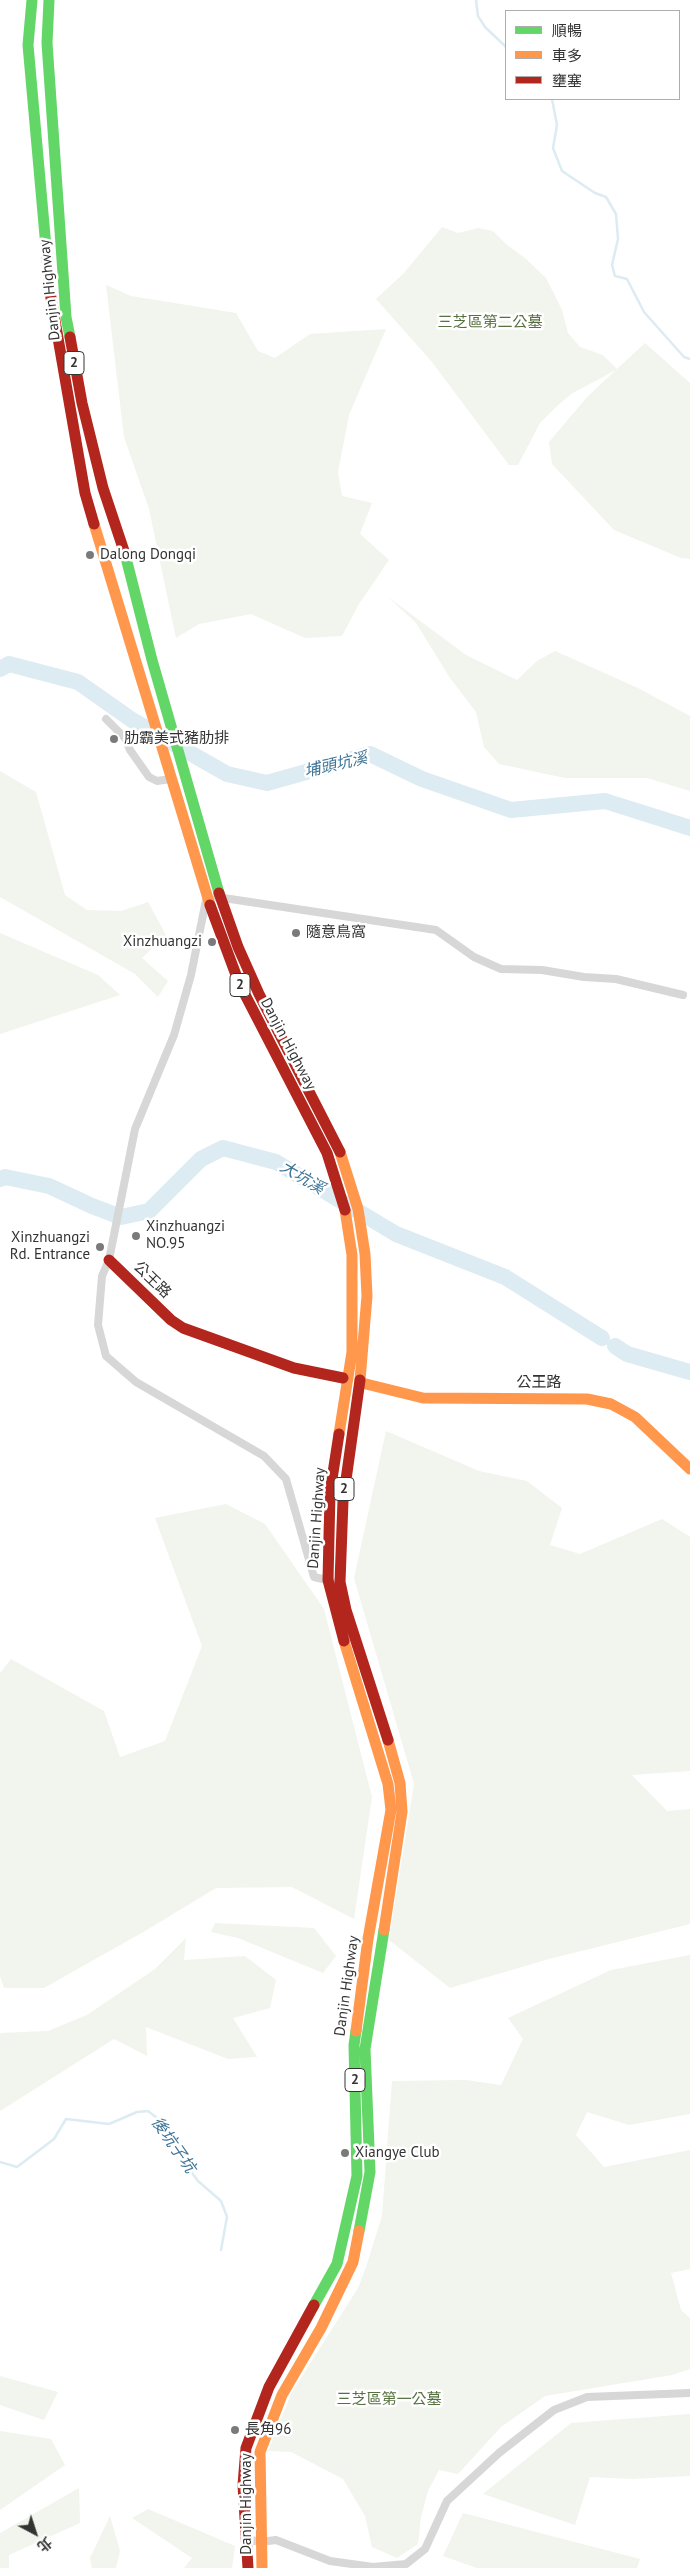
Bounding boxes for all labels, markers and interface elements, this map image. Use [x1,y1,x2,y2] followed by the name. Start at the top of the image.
[505,10,680,100] legend
[552,21,582,40] text: 順暢
[552,46,582,65] text: 車多
[552,71,582,90] text: 壅塞
[36,239,64,341] street label: Danjin Highway
[438,314,542,332] park label: 三芝區第二公墓
[64,352,84,374] road number: 2
[100,546,196,564] place label: Dalong Dongqi
[84,549,96,561] marker: Dalong Dongqi
[124,730,229,748] place label: 肋霸美式豬肋排
[108,733,120,745] marker: 肋霸美式豬肋排
[303,748,369,782] water label: 埔頭坑溪
[306,924,366,942] place label: 隨意鳥窩
[290,927,302,939] marker: 隨意鳥窩
[123,933,202,951] place label: Xinzhuangzi
[206,936,218,948] marker: Xinzhuangzi
[230,974,250,996] road number: 2
[256,995,320,1093] street label: Danjin Highway
[276,1157,328,1199] water label: 大坑溪
[146,1218,225,1253] place label: Xinzhuangzi NO.95
[10,1229,90,1264] place label: Xinzhuangzi Rd. Entrance
[130,1230,142,1242] marker: Xinzhuangzi NO.95
[94,1241,106,1253] marker: Xinzhuangzi Rd. Entrance
[130,1258,174,1302] street label: 公王路
[517,1374,561,1392] street label: 公王路
[304,1467,330,1569] street label: Danjin Highway
[334,1478,354,1500] road number: 2
[331,1934,363,2038] street label: Danjin Highway
[345,2068,365,2092] road number: 2
[147,2113,199,2177] water label: 後坑子坑
[355,2144,440,2162] place label: Xiangye Club
[339,2147,351,2159] marker: Xiangye Club
[337,2391,441,2409] park label: 三芝區第一公墓
[245,2421,291,2439] place label: 長角96
[229,2424,241,2436] marker: 長角96
[238,2453,256,2555] street label: Danjin Highway
[10,2508,60,2558] north arrow
[33,2533,56,2556] text: 北

